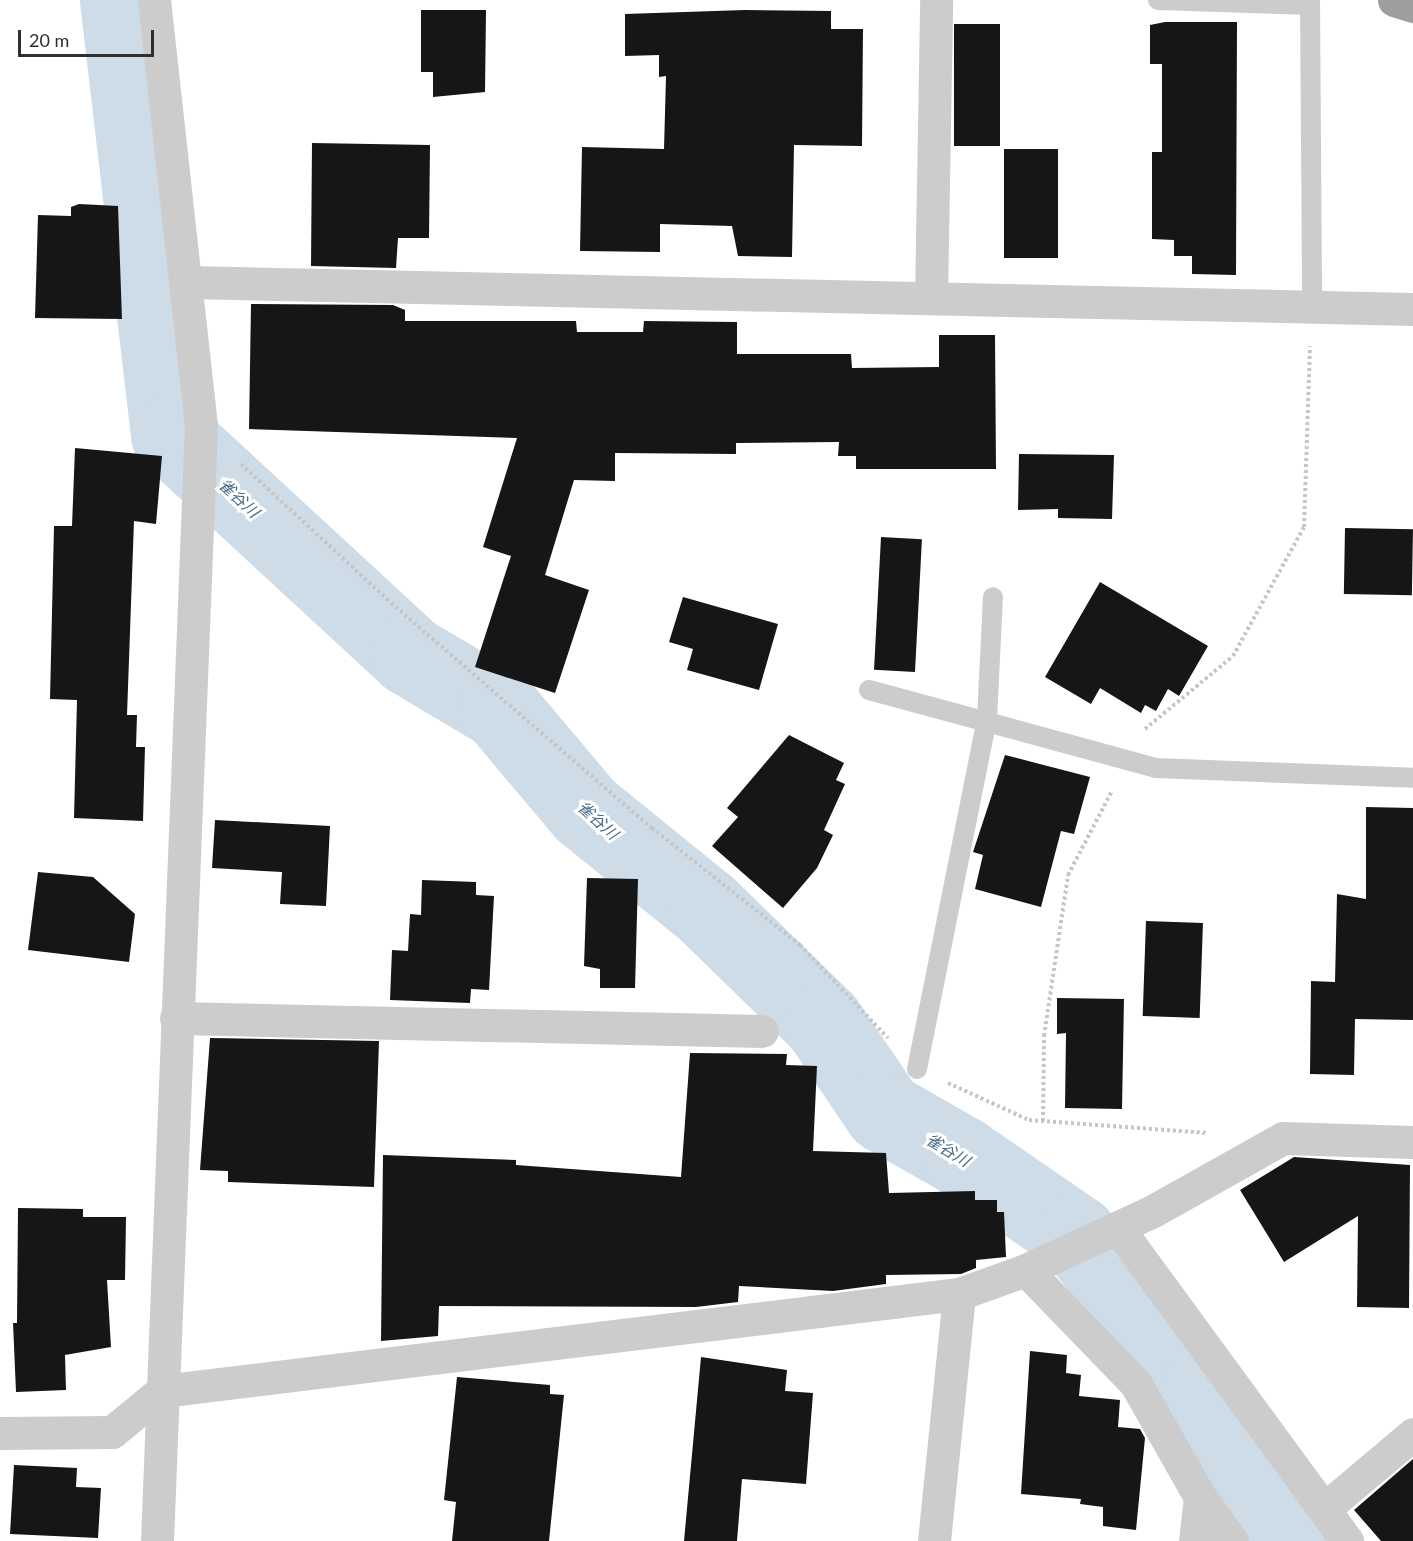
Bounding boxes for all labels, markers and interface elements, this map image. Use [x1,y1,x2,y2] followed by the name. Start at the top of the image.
[21,18,158,56] scale bar
[29,29,69,51] text: 20 m
[215,475,263,521] water label: 雀谷川
[574,797,622,843] water label: 雀谷川
[922,1129,974,1171] water label: 雀谷川

